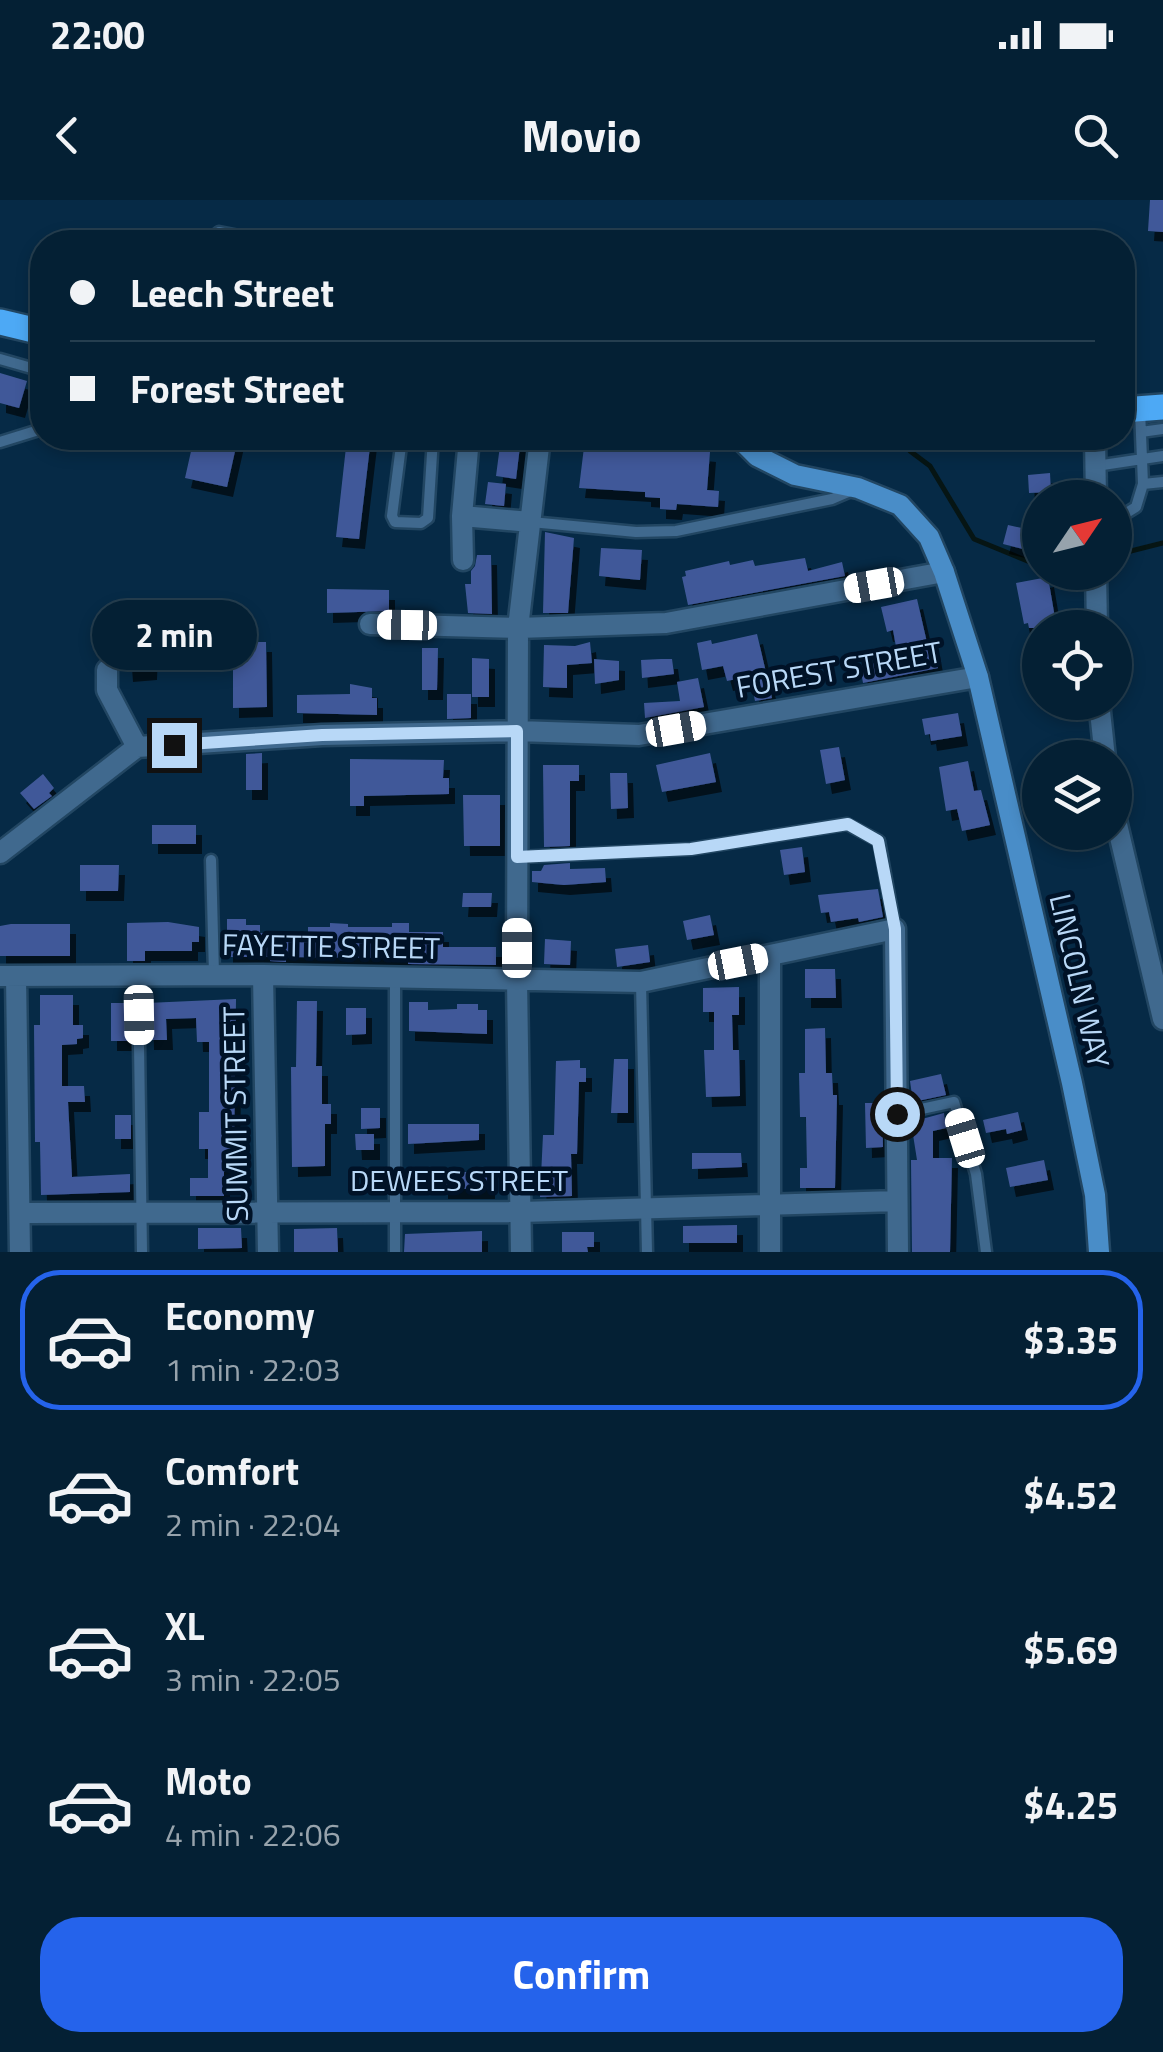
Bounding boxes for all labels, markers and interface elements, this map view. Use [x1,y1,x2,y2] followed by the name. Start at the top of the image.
[50,6,145,64] text: 22:00
[522,101,641,169] text: Movio
[40,108,95,163] icon: back
[1068,108,1123,163] icon: search
[130,264,334,322] text: Leech Street
[130,360,344,418] text: Forest Street
[1022,480,1132,590] north arrow
[1022,480,1132,850] map controls
[842,565,906,605] car
[91,600,256,670] callout: 2 min
[377,609,437,641] car
[1022,610,1132,720] button: locate
[136,611,213,659] text: 2 min
[732,628,946,710] street label: FOREST STREET
[644,709,708,749] car
[152,723,197,768] route end
[1022,740,1132,850] button: layers
[1038,889,1122,1072] street label: LINCOLN WAY
[502,918,532,978] car
[222,921,441,971] street label: FAYETTE STREET
[706,942,770,982] car
[123,985,155,1045] car
[210,1006,260,1222] street label: SUMMIT STREET
[875,1092,920,1137] route start
[942,1105,988,1171] car
[350,1157,568,1203] street label: DEWEES STREET
[165,1287,315,1345] text: Economy
[45,1295,135,1385] icon: car
[1023,1311,1118,1369] text: $3.35
[165,1345,341,1393] text: 1 min · 22:03
[165,1442,299,1500] text: Comfort
[45,1450,135,1540] icon: car
[1023,1466,1118,1524] text: $4.52
[165,1500,341,1548] text: 2 min · 22:04
[165,1597,205,1655] text: XL
[45,1605,135,1695] icon: car
[1023,1621,1118,1679] text: $5.69
[165,1655,341,1703] text: 3 min · 22:05
[165,1752,252,1810] text: Moto
[45,1760,135,1850] icon: car
[1023,1776,1118,1834] text: $4.25
[165,1810,341,1858] text: 4 min · 22:06
[40,1917,1123,2032] button: Confirm

